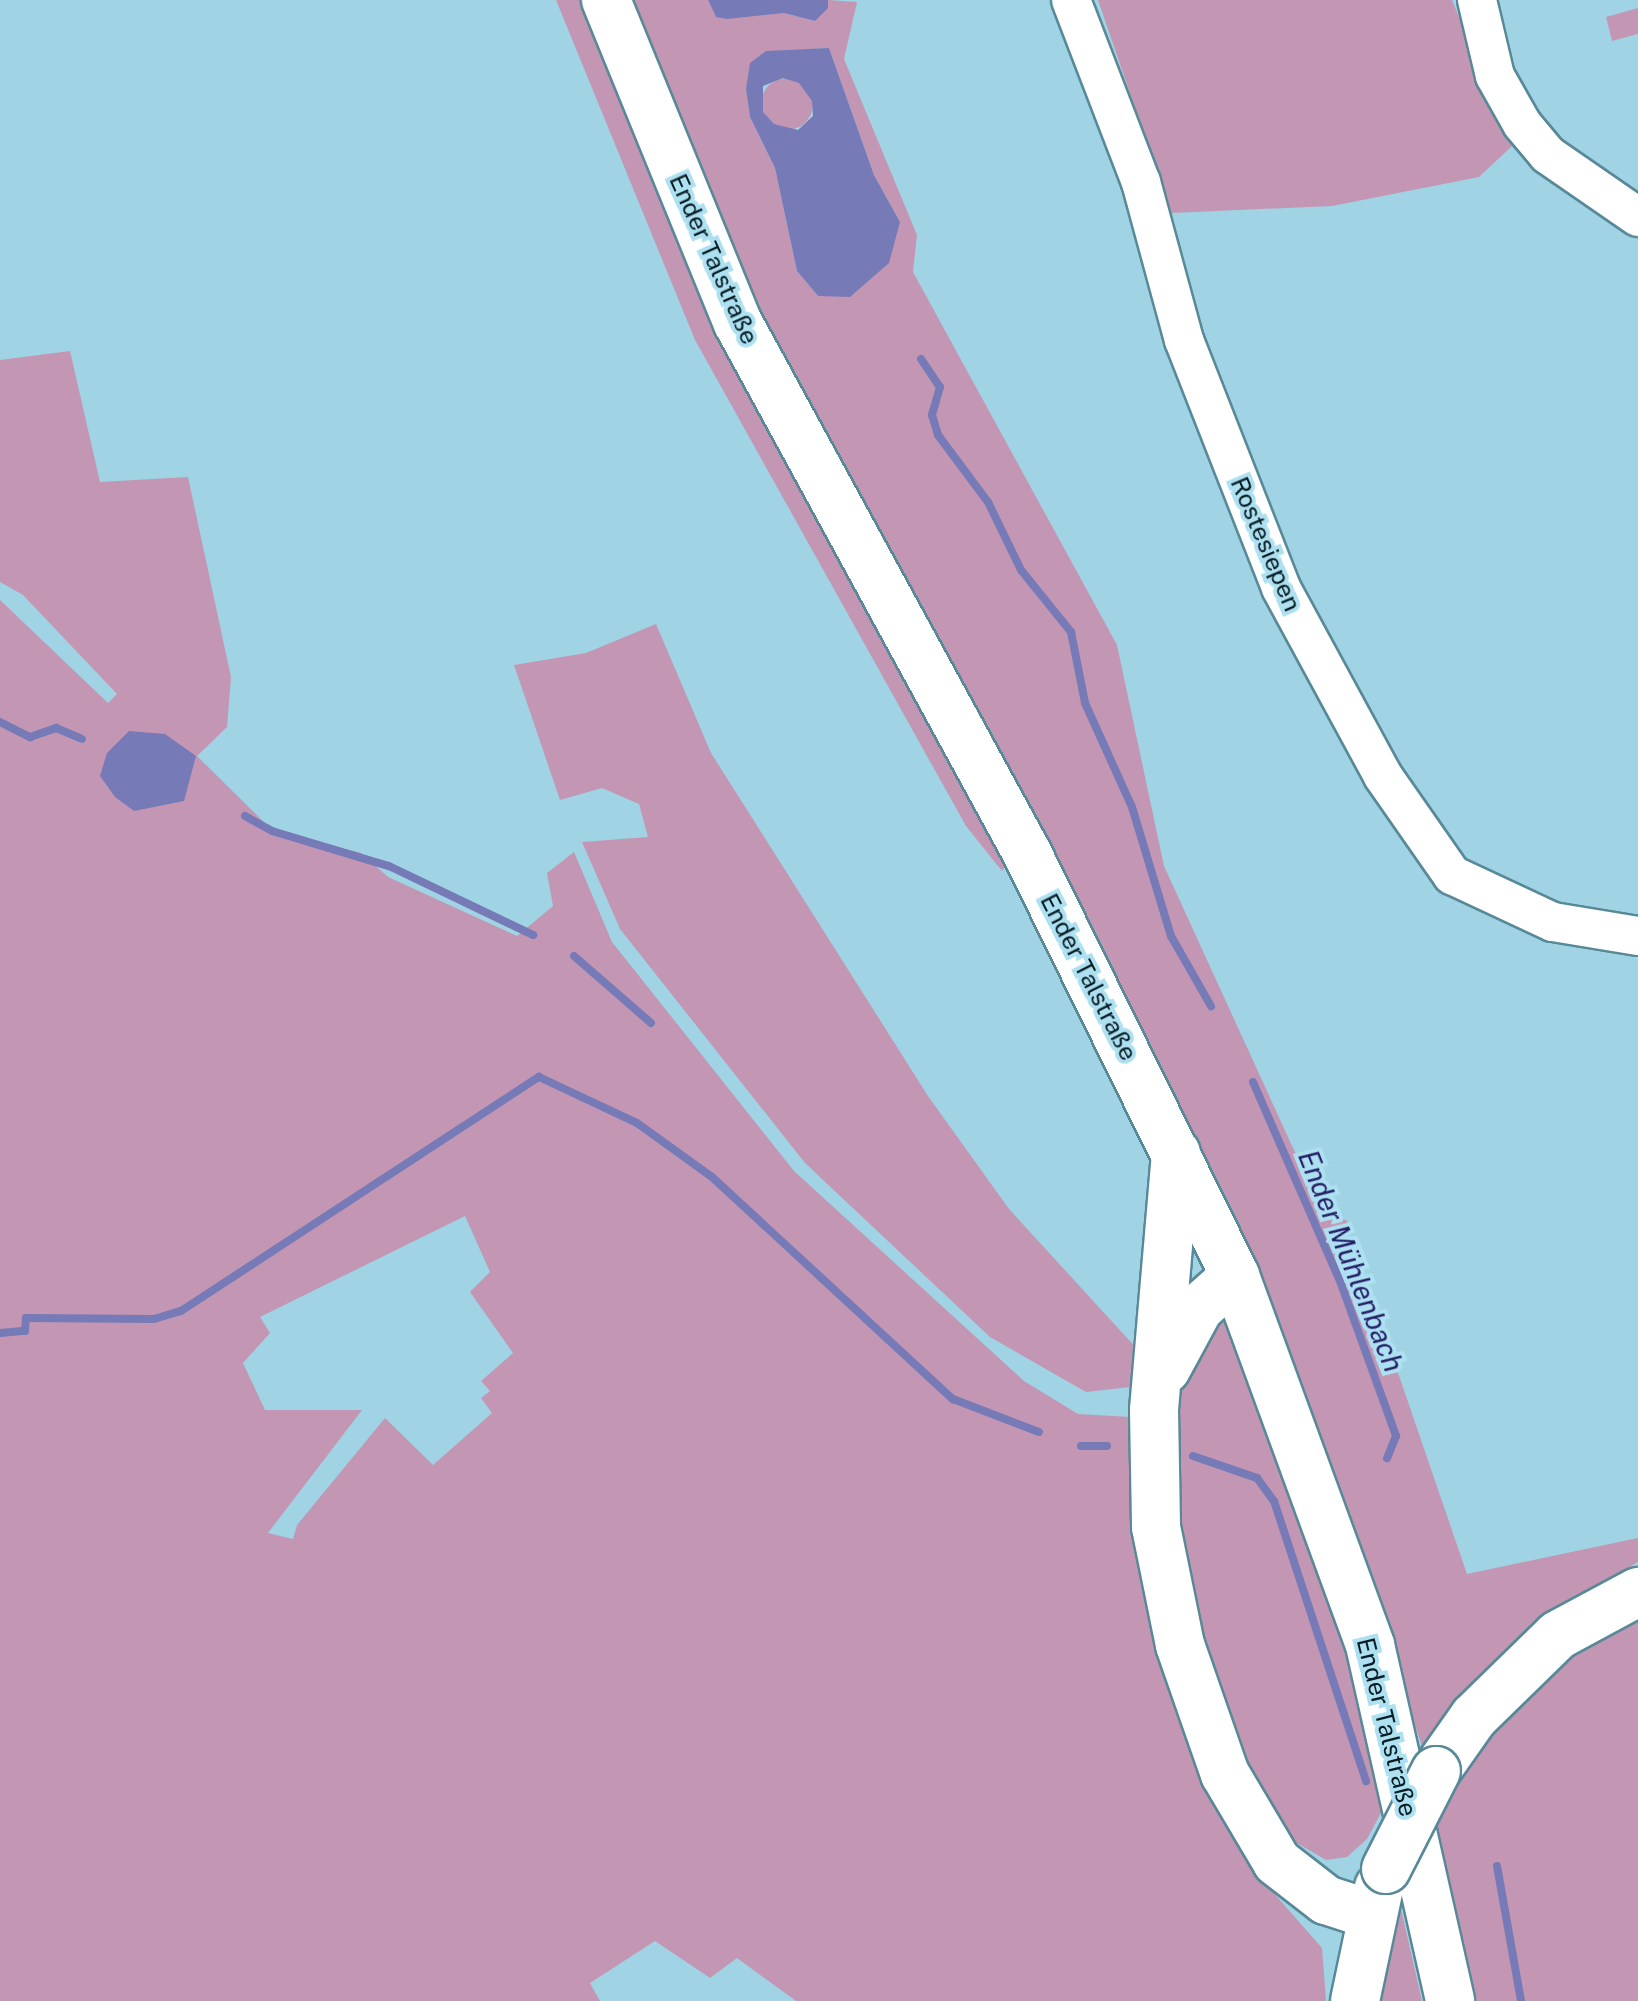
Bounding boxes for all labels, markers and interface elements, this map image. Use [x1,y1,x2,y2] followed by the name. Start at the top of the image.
[663,169,765,349] street label: Ender Talstraße
[1224,472,1308,616] street label: Rostesiepen
[1034,889,1144,1065] street label: Ender Talstraße
[1291,1145,1411,1377] water label: Ender Mühlenbach
[1350,1635,1424,1819] street label: Ender Talstraße

